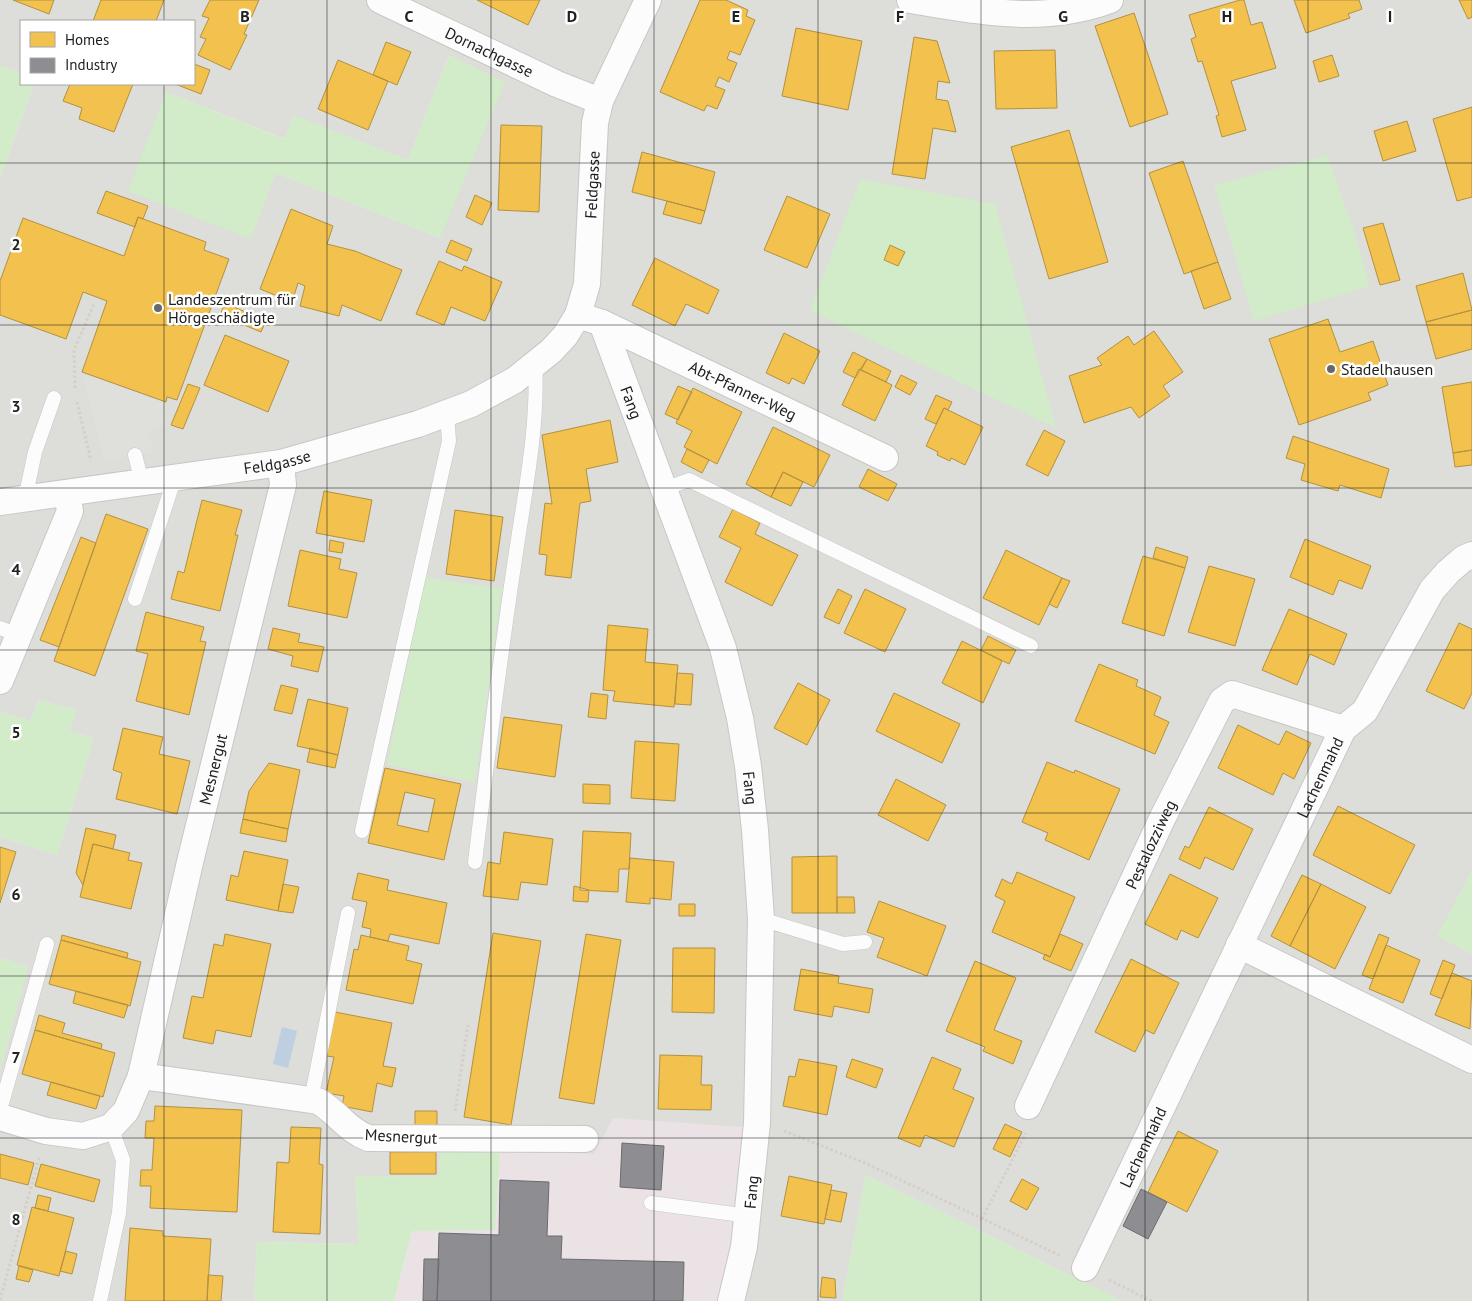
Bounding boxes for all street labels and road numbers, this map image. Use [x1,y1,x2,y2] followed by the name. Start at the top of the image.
[442,22,537,81] street label: Dornachgasse
[580,150,604,219] street label: Feldgasse
[686,356,800,424] street label: Abt-Pfanner-Weg
[616,383,647,422] street label: Fang
[242,445,313,478] street label: Feldgasse
[195,731,231,807] street label: Mesnergut
[1292,734,1348,821] street label: Lachenmahd
[739,770,762,806] street label: Fang
[1121,796,1180,892] street label: Pestalozziweg
[1115,1104,1171,1191] street label: Lachenmahd
[364,1124,438,1148] street label: Mesnergut
[740,1174,762,1210] street label: Fang

